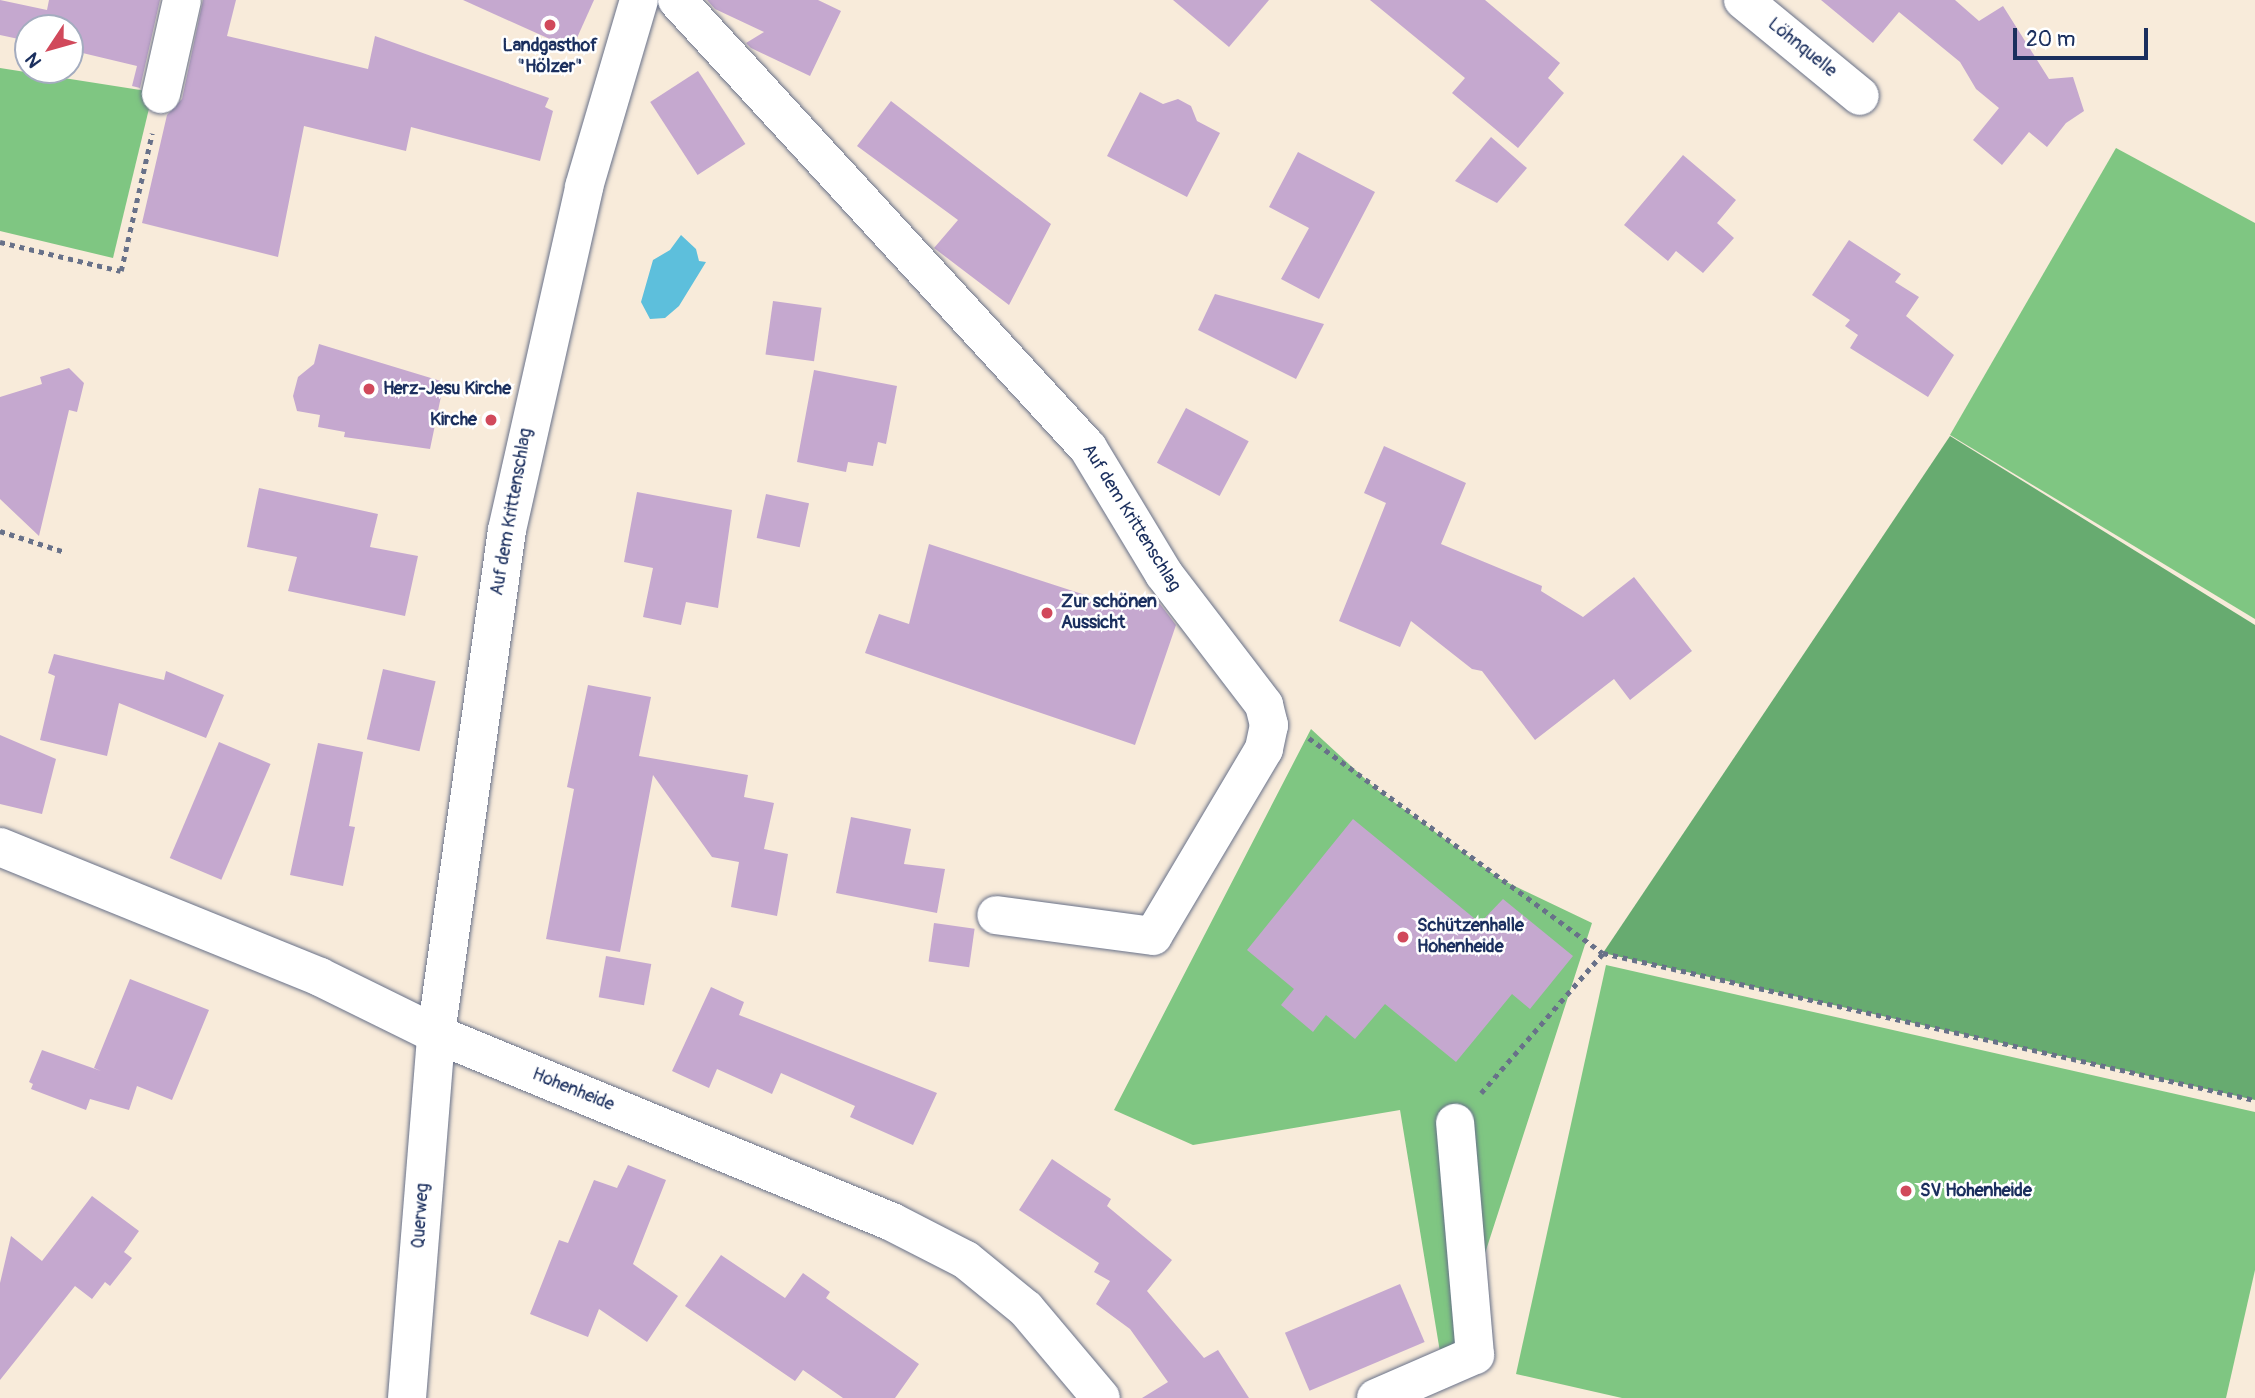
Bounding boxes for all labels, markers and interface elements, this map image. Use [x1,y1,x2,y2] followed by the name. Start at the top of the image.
[14,14,84,84] north arrow
[1763,14,1841,82] street label: Löhnquelle
[2017,14,2152,58] scale bar
[542,17,558,33] marker: Landgasthof "Hölzer"
[2026,26,2075,53] text: 20 m
[502,36,598,78] place label: Landgasthof "Hölzer"
[20,48,47,72] text: N
[383,378,511,400] place label: Herz-Jesu Kirche
[361,381,377,397] marker: Herz-Jesu Kirche
[430,409,477,431] place label: Kirche
[483,412,499,428] marker: Kirche
[487,427,537,597] street label: Auf dem Krittenschlag
[1077,440,1185,596] street label: Auf dem Krittenschlag
[1061,592,1157,634] place label: Zur schönen Aussicht
[1039,605,1055,621] marker: Zur schönen Aussicht
[1417,916,1524,958] place label: Schützenhalle Hohenheide
[1395,929,1411,945] marker: Schützenhalle Hohenheide
[529,1064,617,1116] street label: Hohenheide
[1920,1180,2032,1202] place label: SV Hohenheide
[408,1183,434,1249] street label: Querweg
[1898,1183,1914,1199] marker: SV Hohenheide

